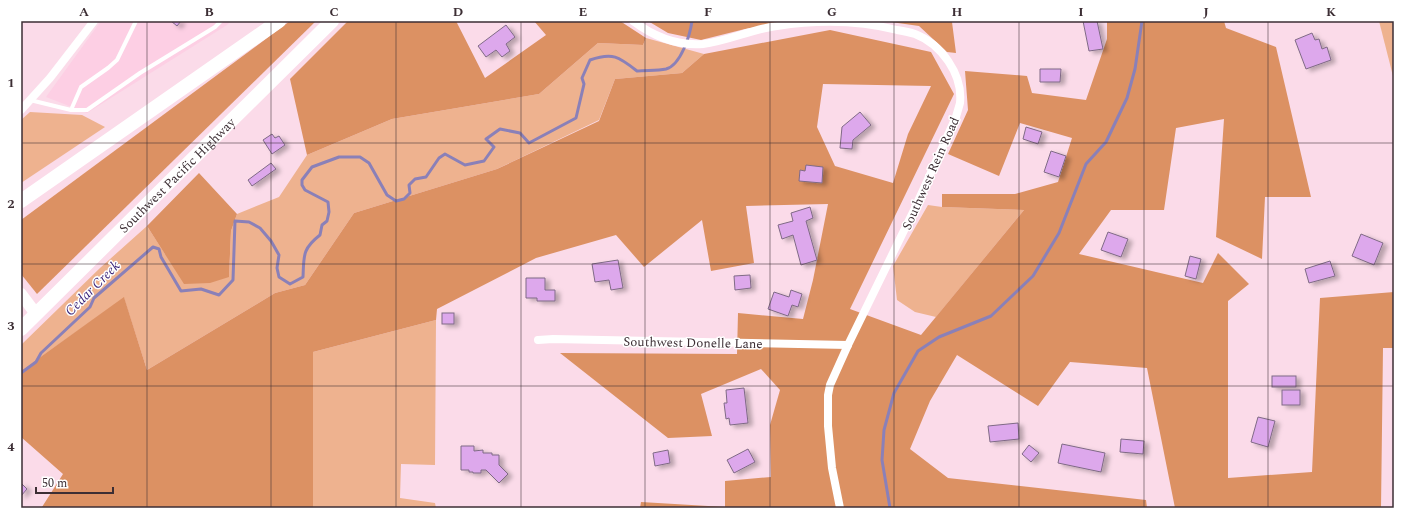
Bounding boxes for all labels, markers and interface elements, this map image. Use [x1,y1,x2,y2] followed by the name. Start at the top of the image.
[79,2,89,22] text: A
[204,2,214,22] text: B
[329,2,339,22] text: C
[453,2,463,22] text: D
[579,2,588,22] text: E
[704,2,712,22] text: F
[827,2,837,22] text: G
[952,2,963,22] text: H
[1078,2,1084,22] text: I
[1203,2,1209,22] text: J
[1326,2,1336,22] text: K
[7,73,15,93] text: 1
[114,113,241,238] street label: Southwest Pacific Highway
[897,114,965,233] street label: Southwest Rein Road
[7,194,15,214] text: 2
[60,256,125,321] water label: Cedar Creek
[7,316,15,336] text: 3
[623,332,763,354] street label: Southwest Donelle Lane
[7,437,15,457] text: 4
[36,469,113,495] scale bar
[42,474,67,493] text: 50 m

